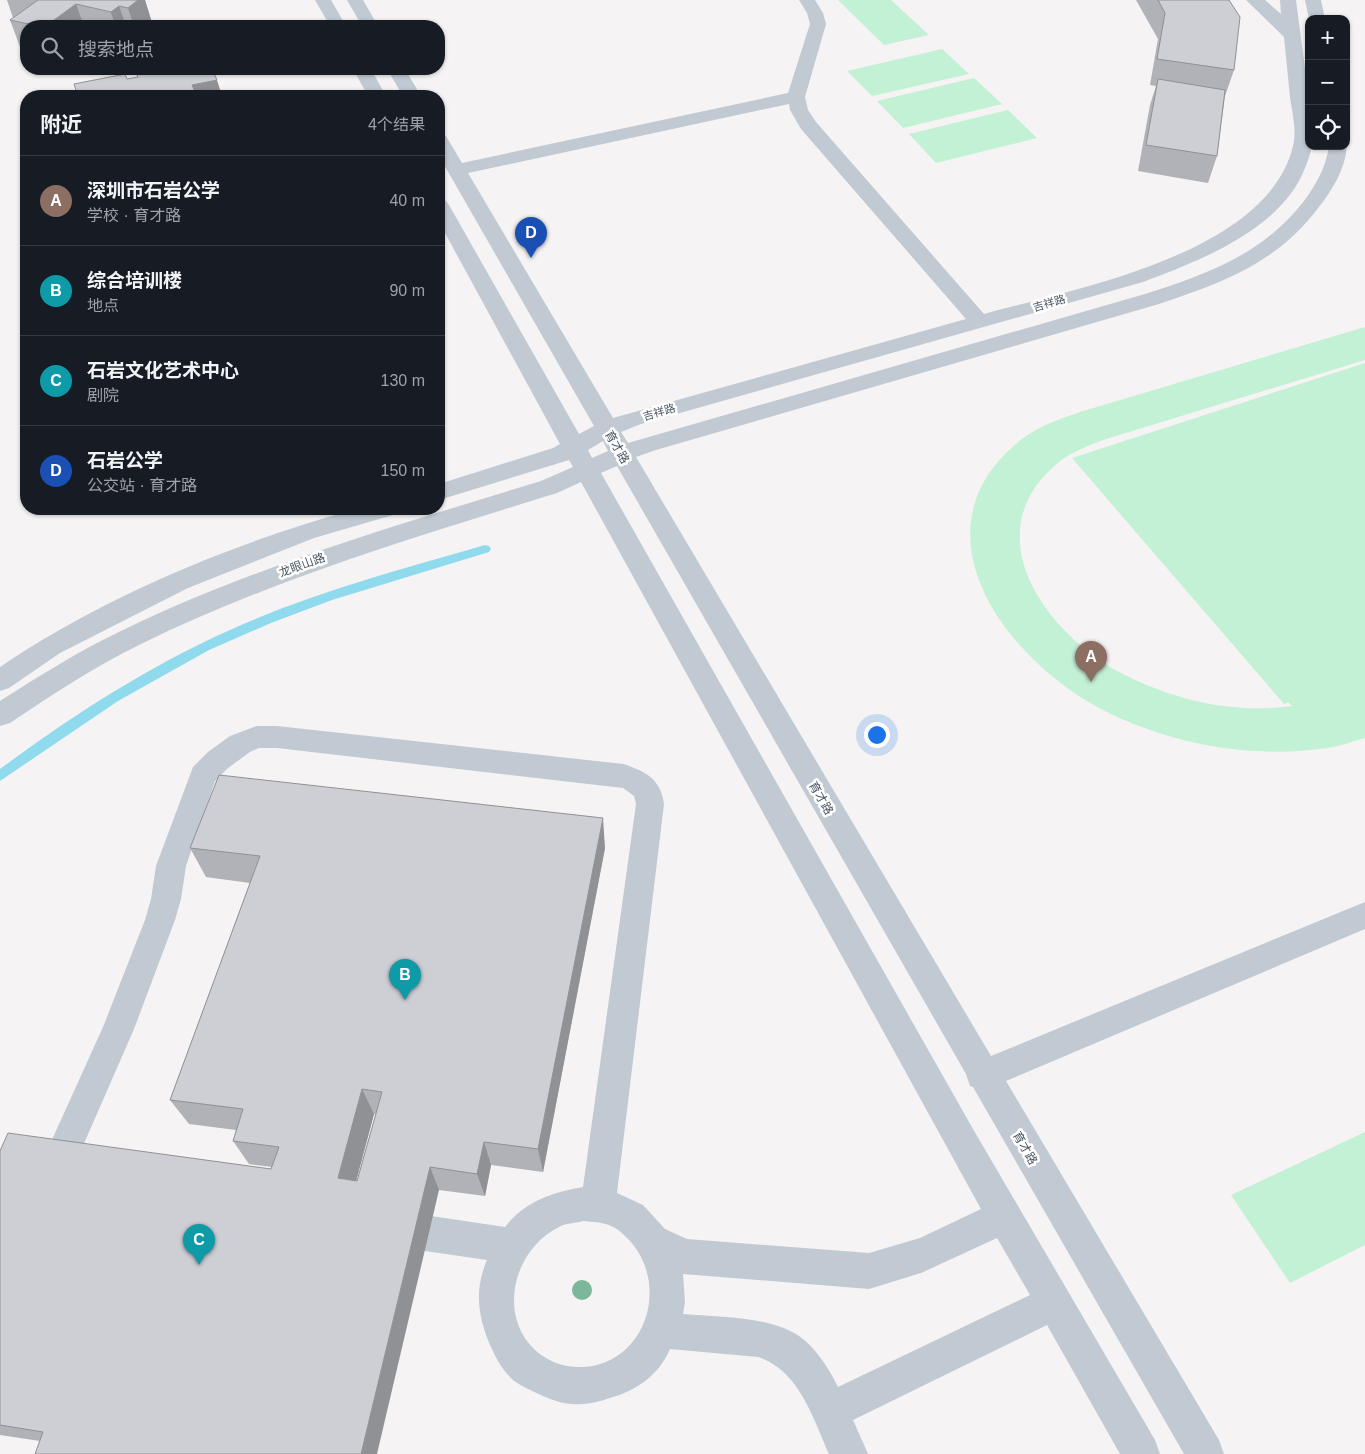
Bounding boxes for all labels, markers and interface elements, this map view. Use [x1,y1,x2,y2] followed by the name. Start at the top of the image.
[1305,15,1350,150] map controls
[1305,15,1350,60] button: +
[20,20,445,75] search box
[38,34,66,62] icon: search
[78,39,154,60] text: 搜索地点
[1305,60,1350,105] button: −
[1305,105,1350,150] button: locate
[40,113,82,136] text: 附近
[368,116,425,133] text: 4个结果
[87,180,220,201] text: 深圳市石岩公学
[50,192,62,209] text: A
[389,192,425,209] text: 40 m
[87,207,181,224] text: 学校 · 育才路
[515,217,547,258] pin: D
[87,270,182,291] text: 综合培训楼
[50,282,62,299] text: B
[389,282,425,299] text: 90 m
[1031,293,1067,313] street label: 吉祥路
[87,297,119,314] text: 地点
[87,360,239,381] text: 石岩文化艺术中心
[50,372,62,389] text: C
[381,372,425,389] text: 130 m
[87,387,119,404] text: 剧院
[641,402,677,422] street label: 吉祥路
[602,428,632,466] street label: 育才路
[87,450,163,471] text: 石岩公学
[50,462,62,479] text: D
[381,462,425,479] text: 150 m
[87,477,197,494] text: 公交站 · 育才路
[277,550,327,580] street label: 龙眼山路
[1075,641,1107,682] pin: A
[864,722,890,748] your location
[806,779,836,817] street label: 育才路
[389,959,421,1000] pin: B
[1010,1129,1040,1167] street label: 育才路
[183,1224,215,1265] pin: C

